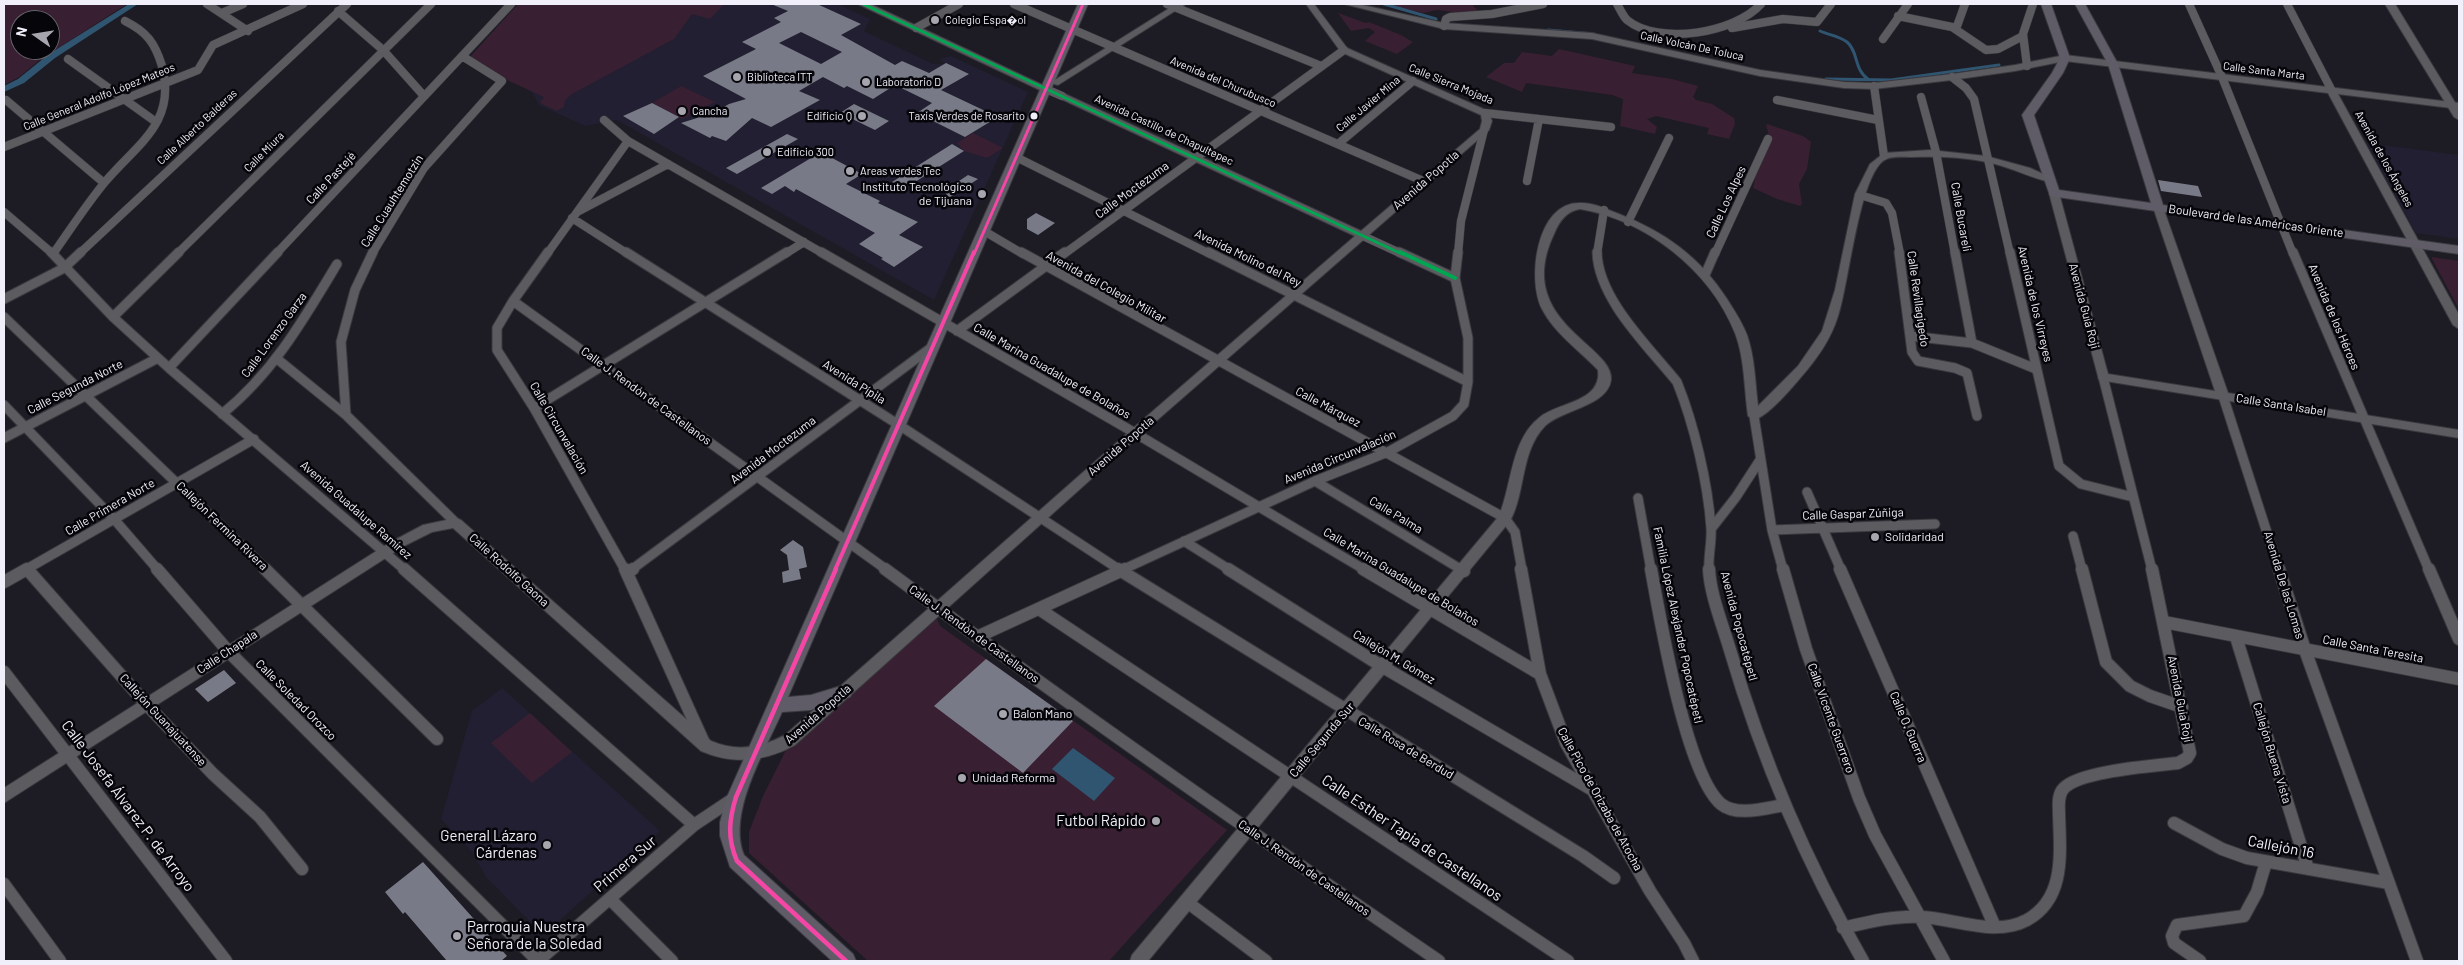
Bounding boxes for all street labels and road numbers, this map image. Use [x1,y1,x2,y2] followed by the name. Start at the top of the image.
[1639,29,1745,63] street label: Calle Volcán De Toluca
[1168,54,1278,110] street label: Avenida del Churubusco
[2222,59,2306,83] street label: Calle Santa Marta
[21,61,177,133] street label: Calle General Adolfo López Mateos
[1407,61,1495,107] street label: Calle Sierra Mojada
[1333,73,1403,135] street label: Calle Javier Mina
[154,87,240,167] street label: Calle Alberto Balderas
[1093,92,1235,168] street label: Avenida Castillo de Chapultepec
[2352,109,2416,209] street label: Avenida de los Ángeles
[241,129,287,175] street label: Calle Miura
[1390,147,1462,213] street label: Avenida Popotla
[303,149,359,207] street label: Calle Pastejé
[358,152,426,250] street label: Calle Cuauhtemotzin
[1092,158,1172,222] street label: Calle Moctezuma
[1703,164,1749,240] street label: Calle Los Alpes
[1948,181,1974,253] street label: Calle Bucareli
[2168,202,2344,240] street label: Boulevard de las Américas Oriente
[1192,226,1304,290] street label: Avenida Molino del Rey
[2015,245,2055,363] street label: Avenida de los Virreyes
[1043,248,1169,326] street label: Avenida del Colegio Militar
[1904,250,1932,348] street label: Calle Revillagigedo
[2066,262,2102,350] street label: Avenida Guía Roji
[2305,262,2363,372] street label: Avenida de los Héroes
[238,290,310,380] street label: Calle Lorenzo Garza
[971,320,1133,422] street label: Calle Marina Guadalupe de Bolaños
[578,344,714,448] street label: Calle J. Rendón de Castellanos
[25,357,125,417] street label: Calle Segunda Norte
[820,357,888,407] street label: Avenida Pípila
[527,379,591,477] street label: Calle Circunvalación
[1293,384,1363,430] street label: Calle Márquez
[2235,391,2327,419] street label: Calle Santa Isabel
[727,413,819,487] street label: Avenida Moctezuma
[1085,413,1157,479] street label: Avenida Popotla
[1282,427,1398,487] street label: Avenida Circunvalación
[297,458,415,562] street label: Avenida Guadalupe Ramírez
[63,475,157,539] street label: Calle Primera Norte
[173,479,271,573] street label: Callejón Fermina Rivera
[1367,493,1425,537] street label: Calle Palma
[1802,505,1904,523] street label: Calle Gaspar Zúñiga
[1321,525,1481,629] street label: Calle Marina Guadalupe de Bolaños
[1650,525,1706,725] street label: Familia López Alexjander Popocatépetl
[2261,529,2307,641] street label: Avenida De las Lomas
[466,530,552,610] street label: Calle Rodolfo Gaona
[1717,570,1761,682] street label: Avenida Popocatépetl
[906,582,1042,686] street label: Calle J. Rendón de Castellanos
[194,627,260,677] street label: Calle Chapala
[1350,627,1438,687] street label: Callejón M. Gómez
[2321,632,2425,666] street label: Calle Santa Teresita
[2165,654,2195,744] street label: Avenida Guía Roji
[253,657,339,743] street label: Calle Soledad Orozco
[1804,661,1858,775] street label: Calle Vicente Guerrero
[117,671,209,769] street label: Callejón Guanajuatense
[782,681,854,747] street label: Avenida Popotla
[1887,689,1929,765] street label: Calle O. Guerra
[1287,700,1357,780] street label: Calle Segunda Sur
[2250,701,2294,805] street label: Callejón Buena Vista
[1356,714,1456,782] street label: Calle Rosa de Berdud
[58,717,198,895] street label: Calle Josefa Álvarez P. de Arroyo
[1554,725,1646,873] street label: Calle Pico de Orizaba de Atocha
[1318,771,1506,905] street label: Calle Esther Tapia de Castellanos
[1235,817,1373,919] street label: Calle J. Rendón de Castellanos
[590,832,660,896] street label: Primera Sur
[2246,832,2316,862] street label: Callejón 16

